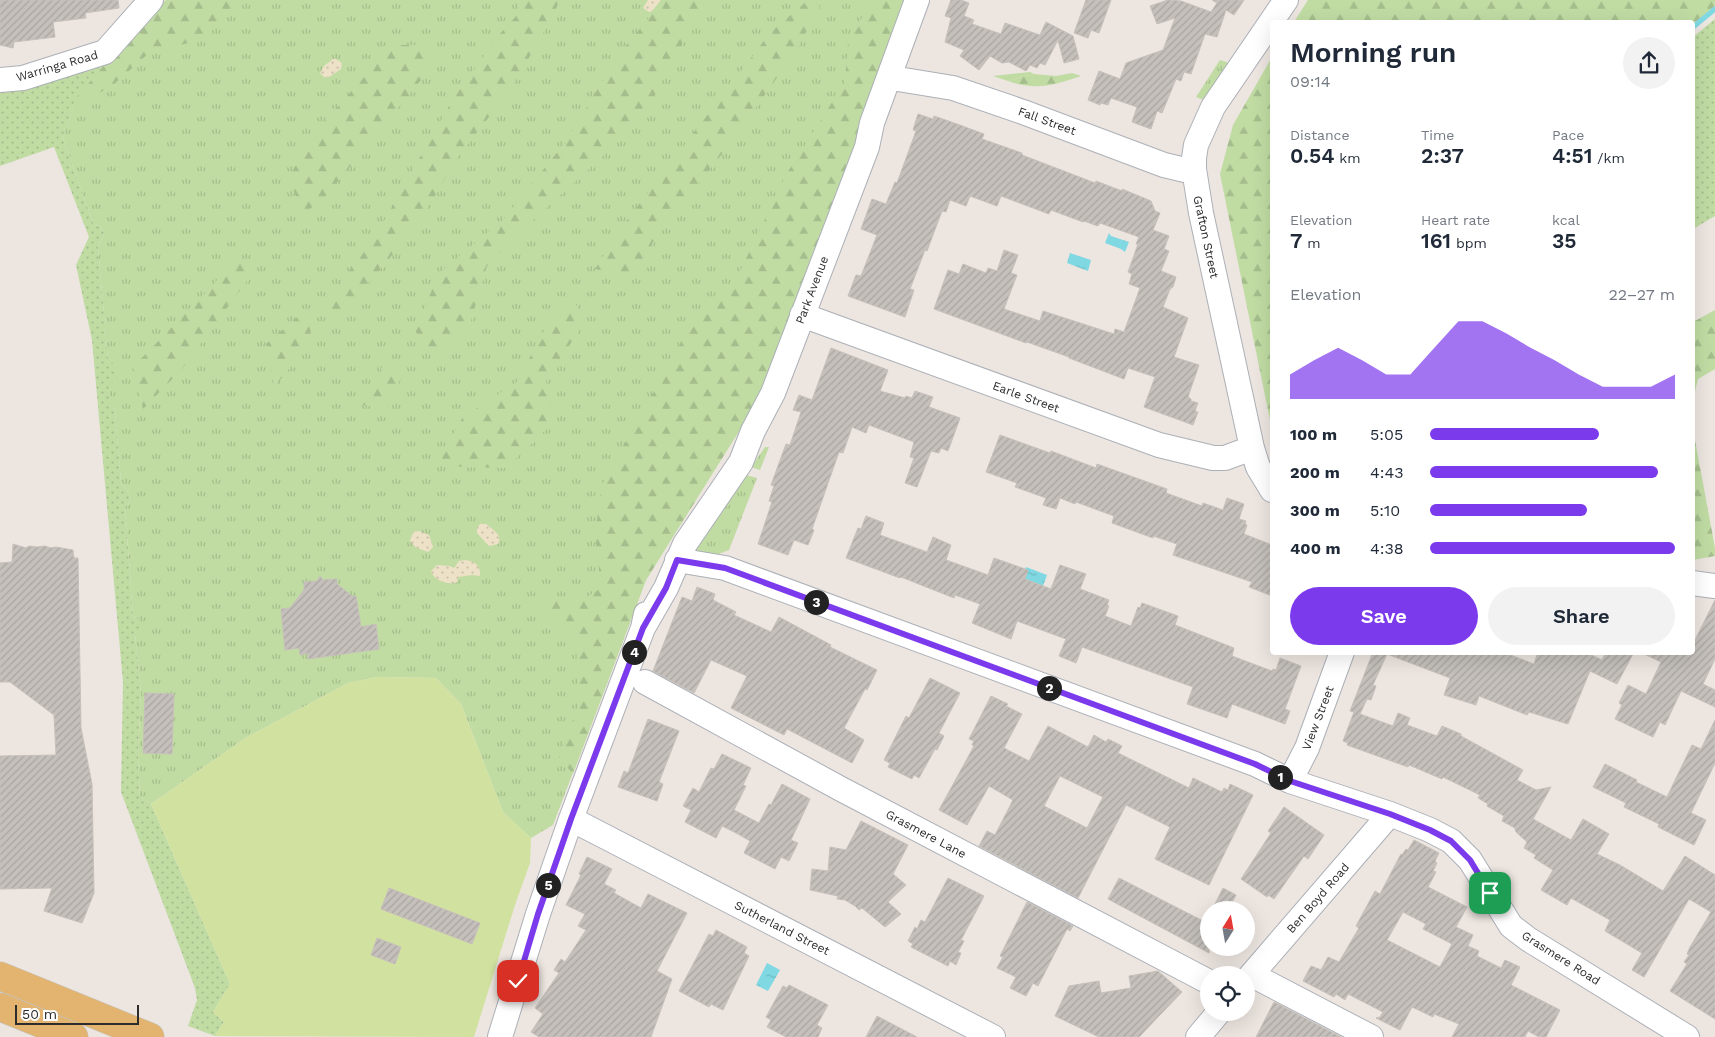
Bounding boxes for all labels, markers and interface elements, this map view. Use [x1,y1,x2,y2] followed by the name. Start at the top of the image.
[1290,36,1456,69] text: Morning run
[1623,37,1675,89] button: share
[14,48,100,84] street label: Warringa Road
[1290,72,1331,91] text: 09:14
[1016,104,1078,138] street label: Fall Street
[1290,127,1350,143] text: Distance
[1421,127,1454,143] text: Time
[1552,127,1584,143] text: Pace
[1290,143,1334,168] text: 0.54
[1421,143,1464,168] text: 2:37
[1552,143,1593,168] text: 4:51
[1334,150,1361,166] text: km
[1593,150,1625,166] text: /km
[1190,194,1222,280] street label: Grafton Street
[1290,212,1353,228] text: Elevation
[1421,212,1490,228] text: Heart rate
[1552,212,1580,228] text: kcal
[1290,228,1302,253] text: 7
[1421,228,1451,253] text: 161
[1552,228,1577,253] text: 35
[1302,235,1321,251] text: m
[1451,235,1487,251] text: bpm
[793,254,831,326] street label: Park Avenue
[1290,285,1361,304] text: Elevation
[1608,285,1675,304] text: 22–27 m
[991,378,1061,416] street label: Earle Street
[1290,425,1337,444] text: 100 m
[1370,425,1403,444] text: 5:05
[1290,463,1340,482] text: 200 m
[1370,463,1404,482] text: 4:43
[1290,501,1340,520] text: 300 m
[1370,501,1400,520] text: 5:10
[1290,539,1341,558] text: 400 m
[1370,539,1404,558] text: 4:38
[1290,587,1478,645] button: Save
[1488,587,1675,645] button: Share
[804,590,828,614] pin: 3
[812,594,821,610] text: 3
[622,640,646,664] pin: 4
[630,644,639,660] text: 4
[1036,676,1062,700] pin: 2
[1045,680,1054,696] text: 2
[1299,684,1337,752] street label: View Street
[1268,764,1292,790] pin: 1
[1277,769,1284,785] text: 1
[883,807,969,861] street label: Grasmere Lane
[1284,860,1352,936] street label: Ben Boyd Road
[536,872,560,898] pin: 5
[1469,872,1511,914] pin
[544,877,553,893] text: 5
[1476,879,1504,907] icon: arrive
[732,898,832,958] street label: Sutherland Street
[1200,901,1255,956] north arrow
[1200,901,1255,1021] map controls
[1519,928,1603,988] street label: Grasmere Road
[497,960,539,1002] pin
[1200,966,1255,1021] button: locate
[504,967,532,995] icon: check
[15,1002,139,1025] scale bar
[22,1006,57,1022] text: 50 m

